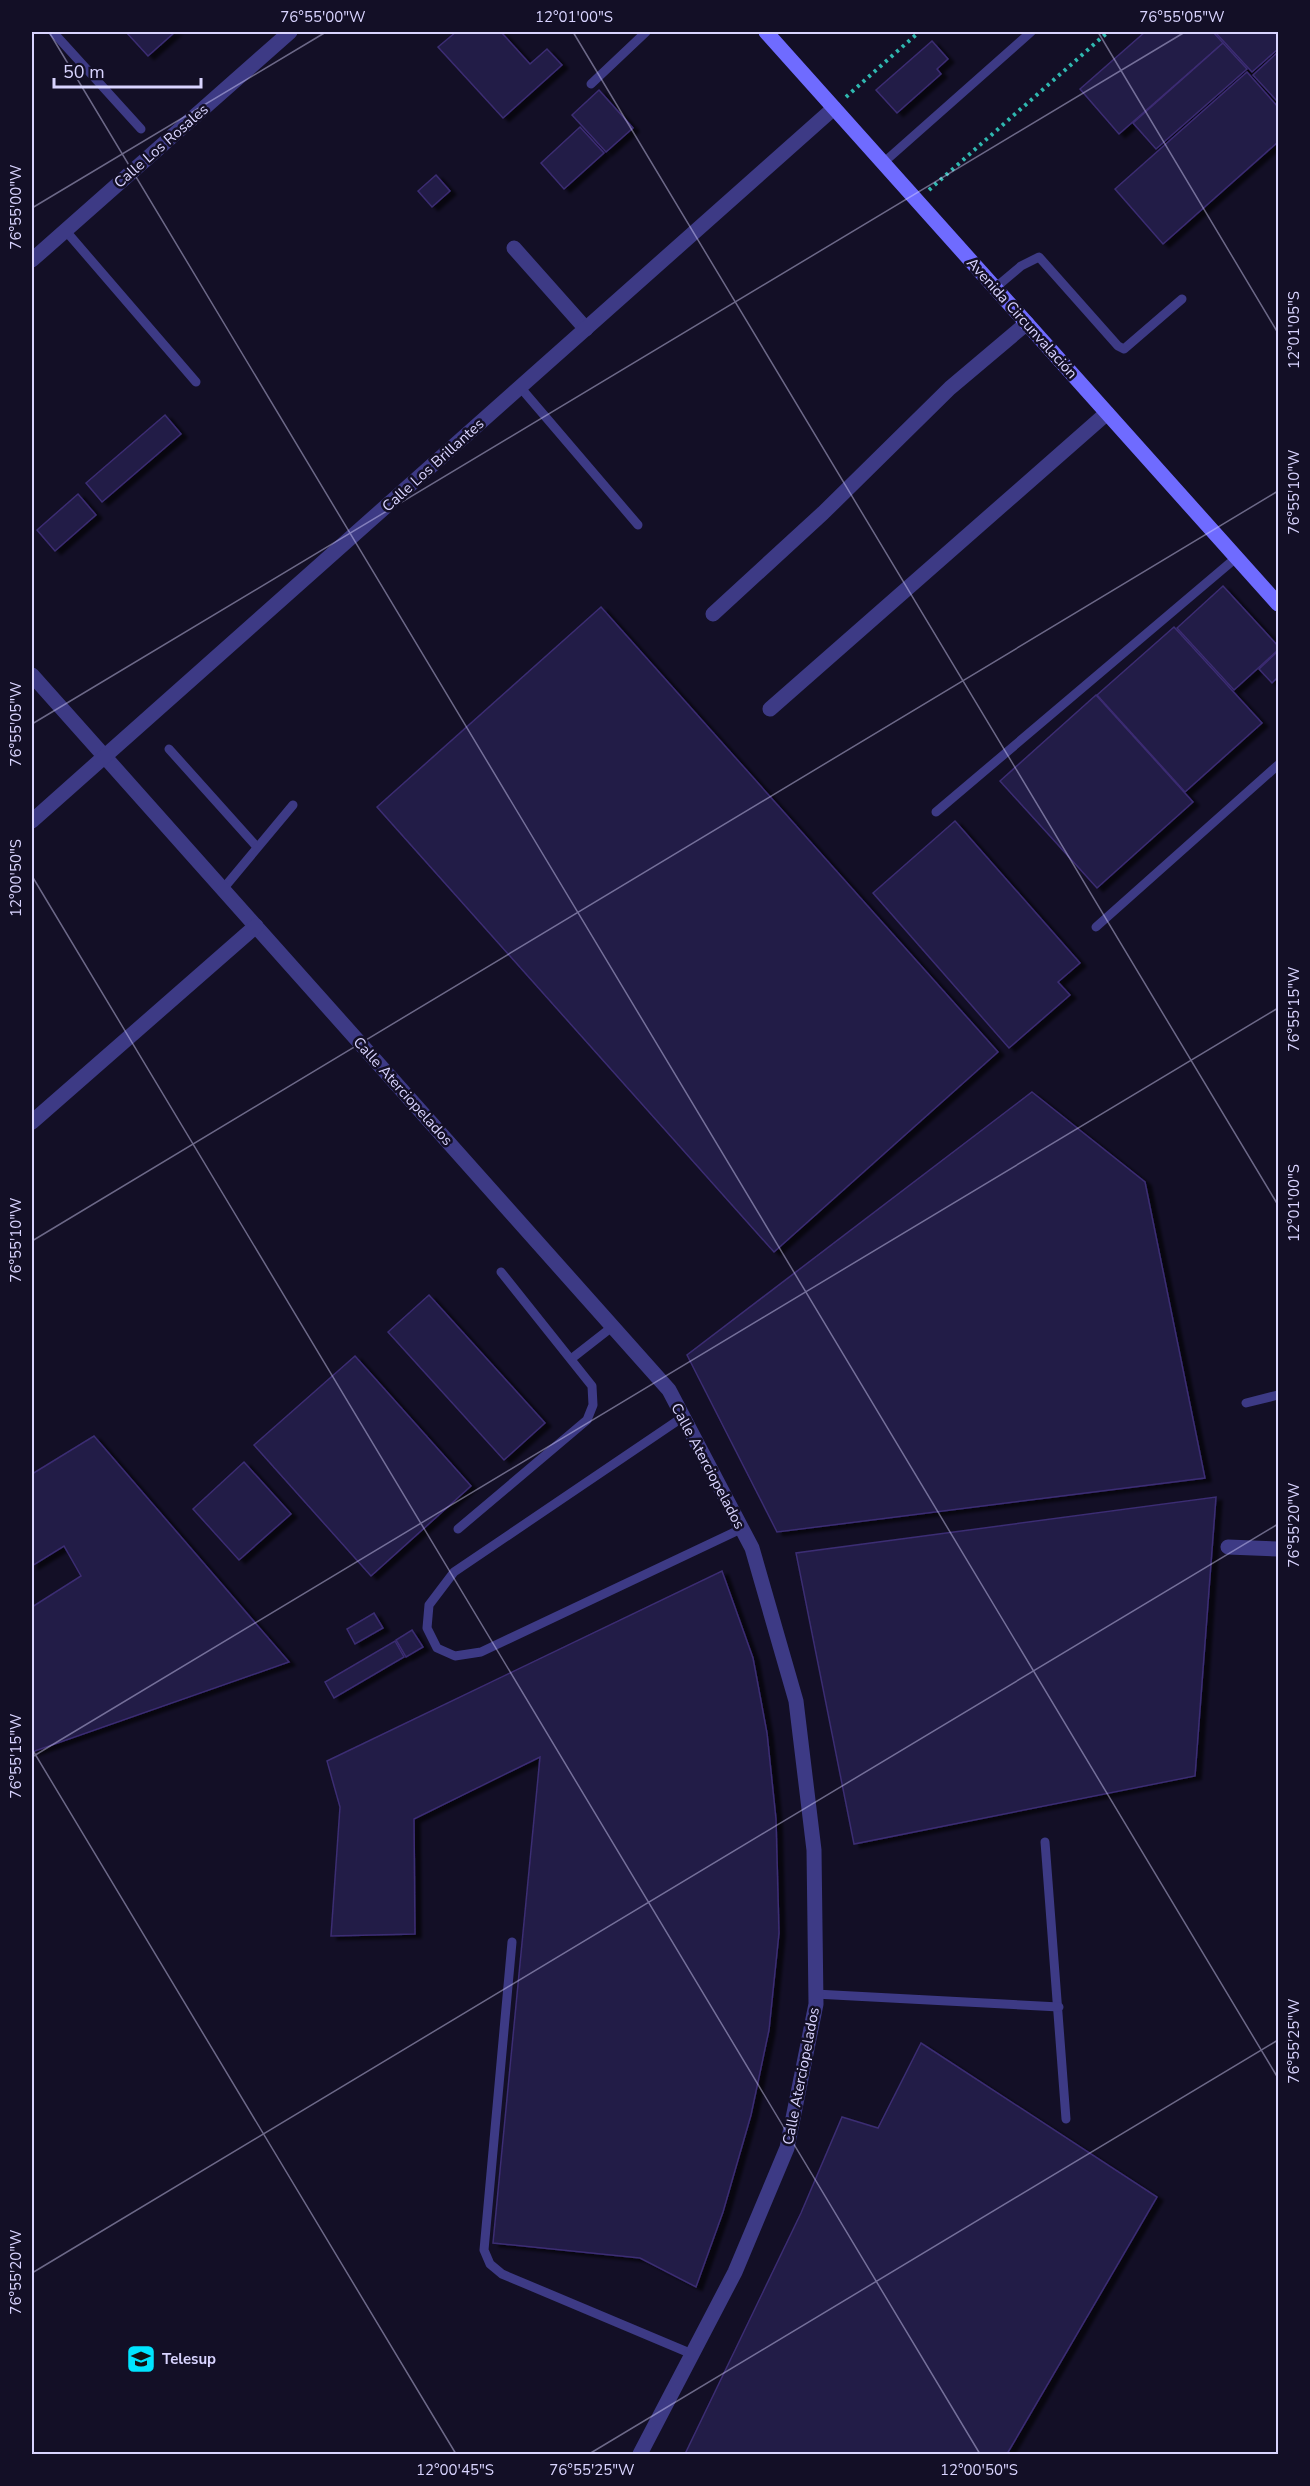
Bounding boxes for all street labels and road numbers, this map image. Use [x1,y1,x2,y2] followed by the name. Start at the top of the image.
[110,99,212,193] street label: Calle Los Rosales
[962,253,1082,383] street label: Avenida Circunvalación
[378,414,488,516] street label: Calle Los Brillantes
[349,1032,457,1150] street label: Calle Aterciopelados
[666,1400,750,1532] street label: Calle Aterciopelados
[778,2005,824,2147] street label: Calle Aterciopelados

